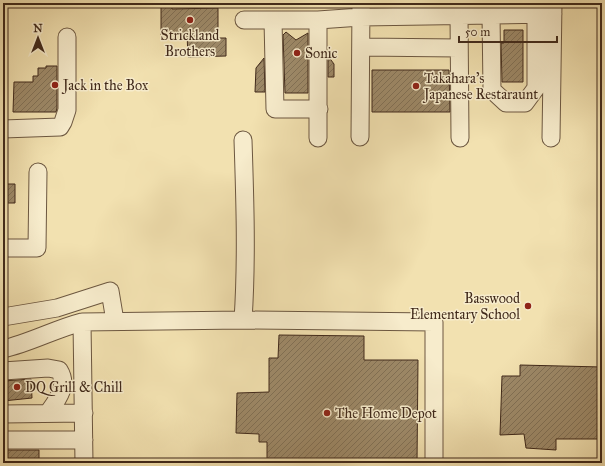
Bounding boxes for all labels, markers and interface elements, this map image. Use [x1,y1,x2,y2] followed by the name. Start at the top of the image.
[185,15,195,25] marker: Strickland Brothers
[18,18,58,58] north arrow
[459,18,557,44] scale bar
[33,22,43,35] text: N
[465,25,490,39] text: 50 m
[161,27,219,60] place label: Strickland Brothers
[305,45,338,62] place label: Sonic
[292,48,302,58] marker: Sonic
[422,70,538,104] place label: Takahara's Japanese Restaraunt
[61,77,149,95] place label: Jack in the Box
[50,80,60,90] marker: Jack in the Box
[411,81,421,91] marker: Takahara's Japanese Restaraunt
[410,290,520,323] place label: Basswood Elementary School
[523,301,533,311] marker: Basswood Elementary School
[25,379,123,396] place label: DQ Grill & Chill
[12,382,22,392] marker: DQ Grill & Chill
[335,405,437,422] place label: The Home Depot
[322,408,332,418] marker: The Home Depot

